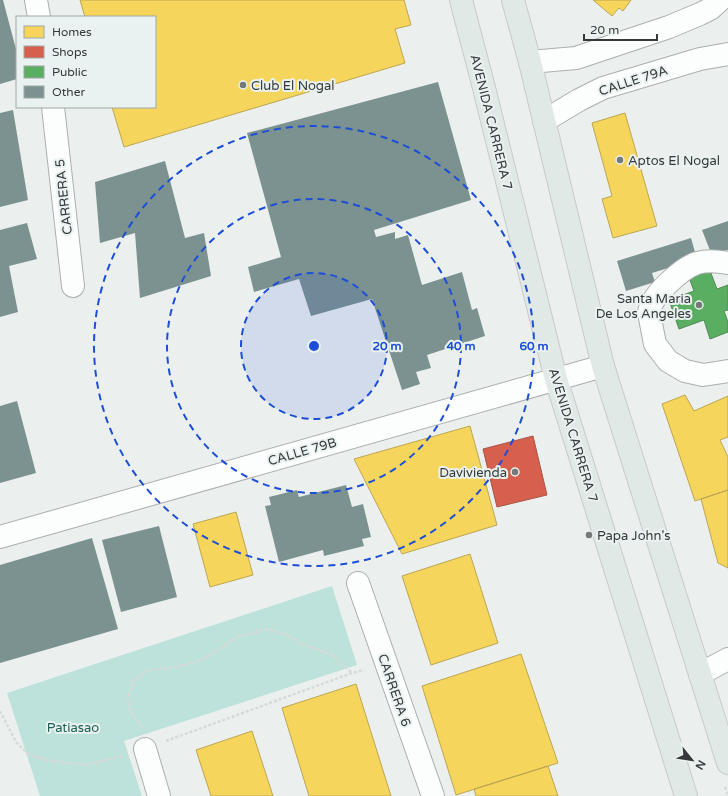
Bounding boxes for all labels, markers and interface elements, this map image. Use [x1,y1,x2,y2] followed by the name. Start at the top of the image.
[16,16,156,108] legend
[584,16,657,42] scale bar
[590,23,619,37] text: 20 m
[52,25,92,39] text: Homes
[52,45,87,59] text: Shops
[466,53,516,192] street label: AVENIDA CARRERA 7
[597,62,670,100] street label: CALLE 79A
[52,65,87,79] text: Public
[251,78,335,94] place label: Club El Nogal
[238,80,248,90] marker: Club El Nogal
[52,85,85,99] text: Other
[628,153,720,169] place label: Aptos El Nogal
[615,155,625,165] marker: Aptos El Nogal
[52,158,76,236] street label: CARRERA 5
[596,291,691,322] place label: Santa Maria De Los Angeles
[694,300,704,310] marker: Santa Maria De Los Angeles
[307,339,321,353] centre of rings
[372,339,402,353] text: 20 m
[446,339,476,353] text: 40 m
[519,339,549,353] text: 60 m
[545,366,601,504] street label: AVENIDA CARRERA 7
[266,435,338,469] street label: CALLE 79B
[439,465,507,481] place label: Davivienda
[510,467,520,477] marker: Davivienda
[597,528,671,544] place label: Papa John's
[584,530,594,540] marker: Papa John's
[374,652,414,729] street label: CARRERA 6
[47,720,99,736] park label: Patiasao
[672,740,712,780] north arrow
[692,758,708,772] text: N

